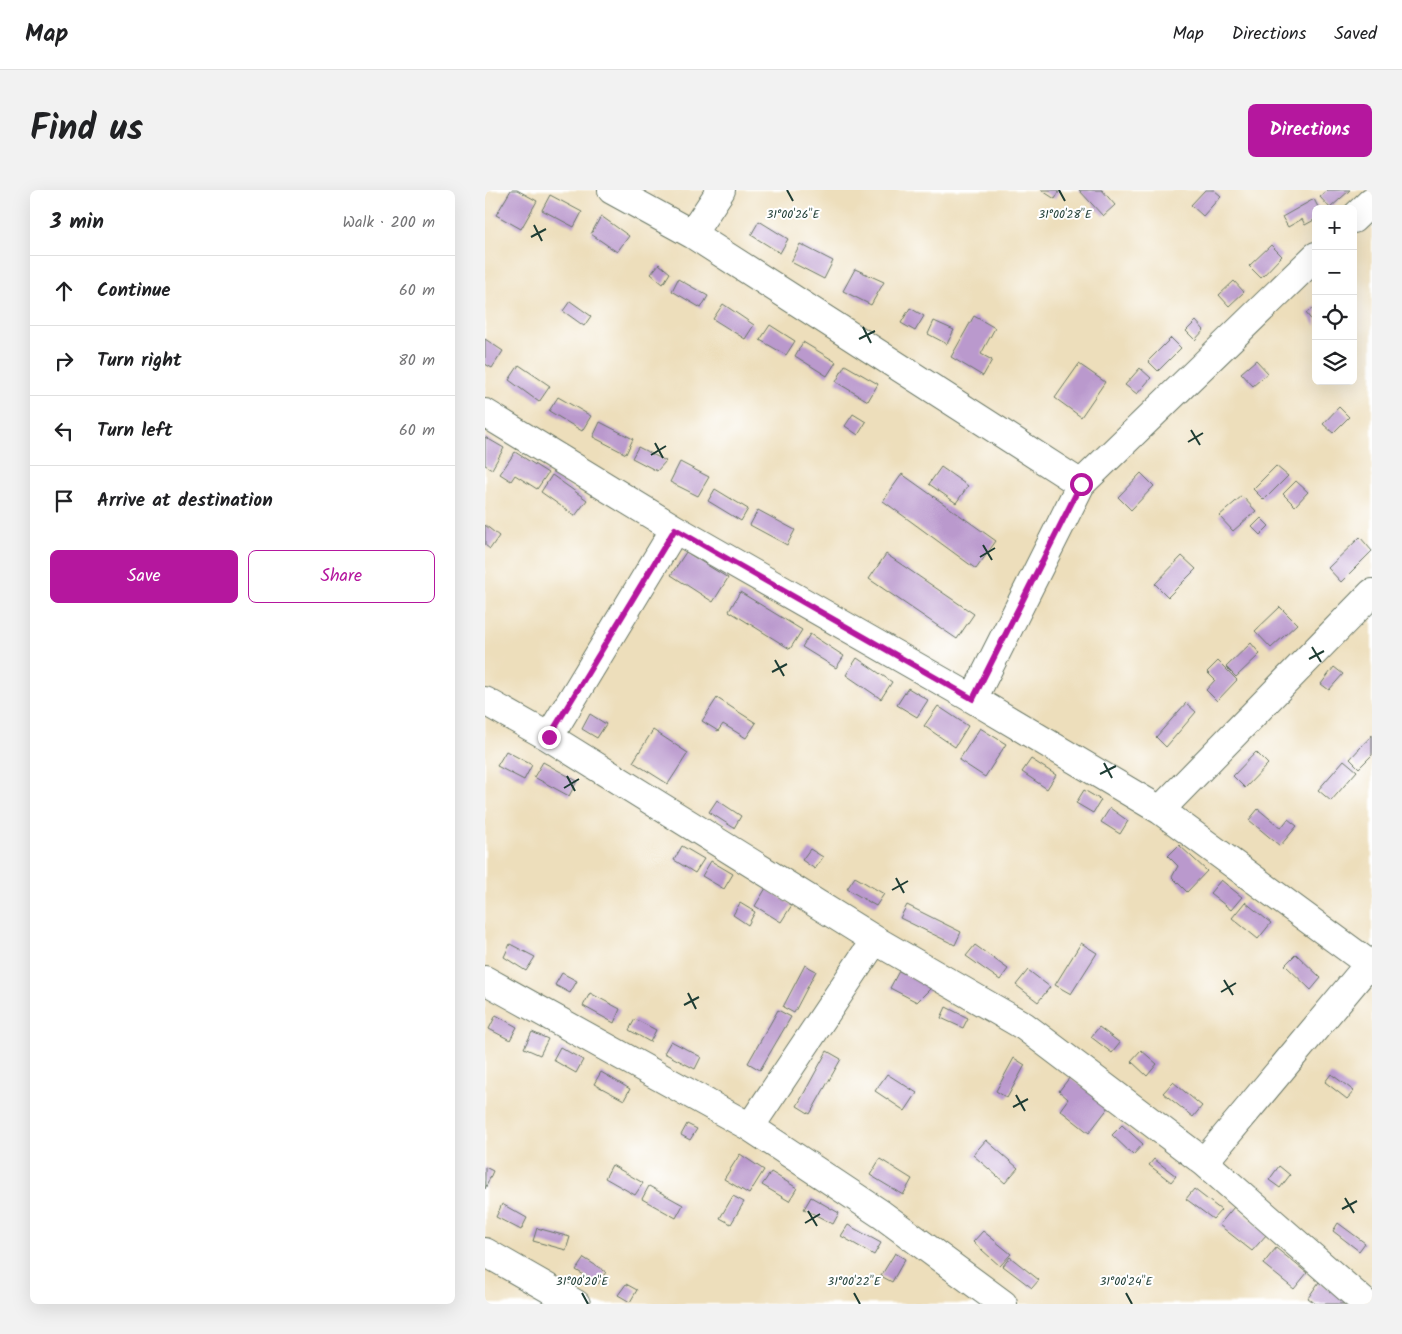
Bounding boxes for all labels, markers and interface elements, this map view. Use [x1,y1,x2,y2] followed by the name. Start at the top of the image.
[25,15,68,54] text: Map
[1172,20,1204,49] text: Map
[1232,20,1306,49] text: Directions
[1334,20,1377,49] text: Saved
[30,102,143,158] text: Find us
[1248,104,1372,157] button: Directions
[766,205,821,224] text: 31°00'26"E
[1038,205,1093,224] text: 31°00'28"E
[1312,205,1357,385] map controls
[1312,205,1357,250] button: +
[50,206,104,239] text: 3 min
[342,210,435,235] text: Walk · 200 m
[1312,250,1357,295] button: −
[97,276,170,306] text: Continue
[50,277,78,305] icon: ahead
[399,278,435,303] text: 60 m
[1312,295,1357,340] button: locate
[1312,340,1357,385] button: layers
[97,346,182,376] text: Turn right
[50,347,78,375] icon: right
[398,348,435,373] text: 80 m
[97,416,172,446] text: Turn left
[50,417,78,445] icon: left
[399,418,435,443] text: 60 m
[1070,473,1093,496] route start
[97,486,273,516] text: Arrive at destination
[50,487,78,515] icon: arrive
[50,550,238,603] button: Save
[248,550,435,603] button: Share
[538,726,561,749] route end
[556,1272,609,1291] text: 31°00'20"E
[827,1272,882,1291] text: 31°00'22"E
[1099,1272,1153,1291] text: 31°00'24"E

